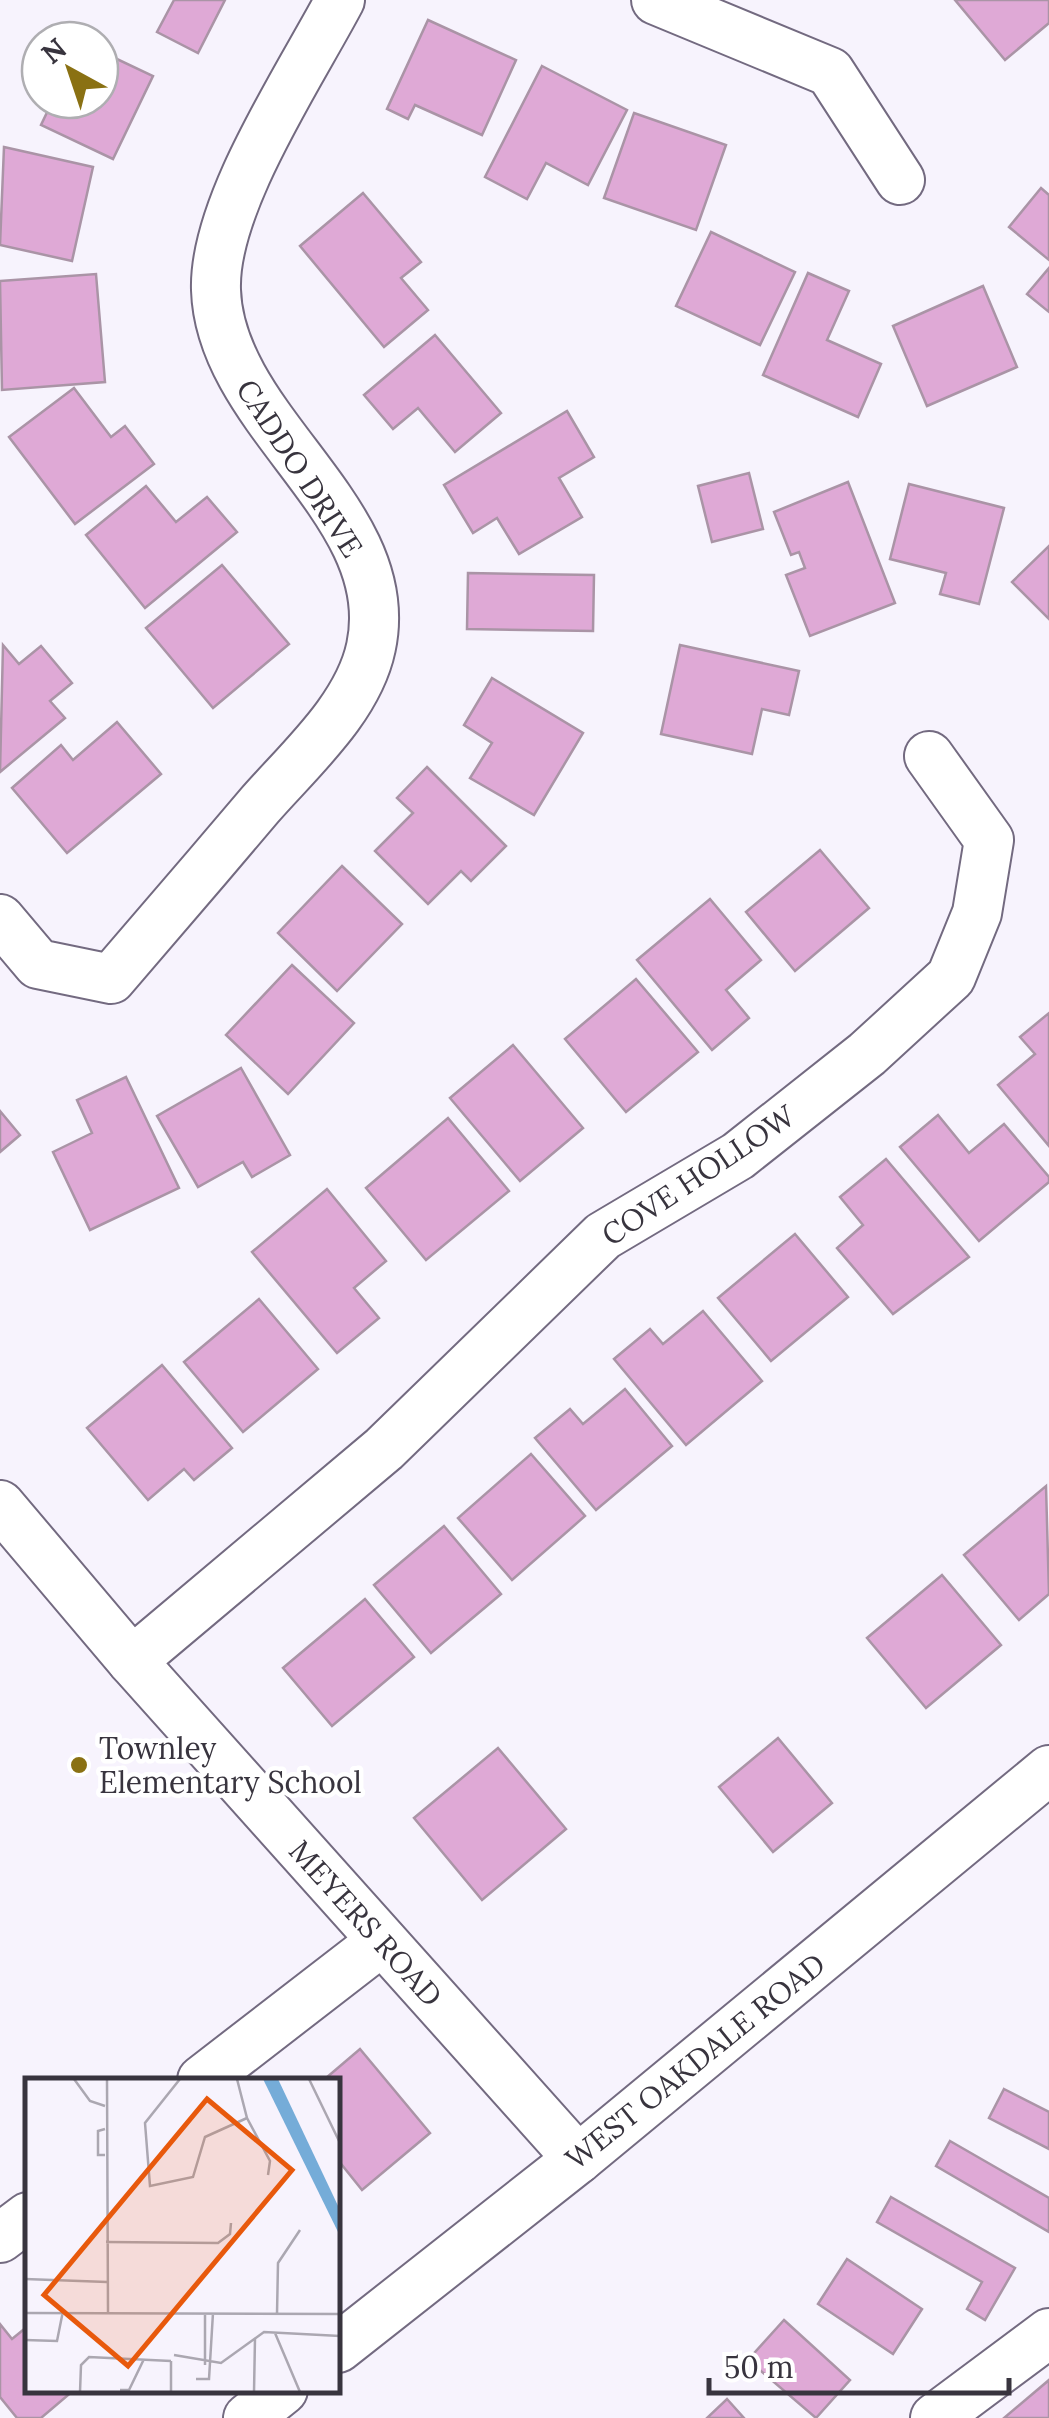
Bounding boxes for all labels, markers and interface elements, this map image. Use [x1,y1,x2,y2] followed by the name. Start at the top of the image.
[20,20,120,120] north arrow
[34,30,74,72] text: N
[228,372,372,564] street label: CADDO DRIVE
[594,1096,803,1254] street label: COVE HOLLOW
[99,1729,362,1802] place label: Townley Elementary School
[68,1754,90,1776] marker: Townley Elementary School
[281,1832,451,2014] street label: MEYERS ROAD
[557,1945,833,2177] street label: WEST OAKDALE ROAD
[25,2078,340,2393] inset map
[709,2333,1009,2395] scale bar
[724,2348,794,2386] text: 50 m

